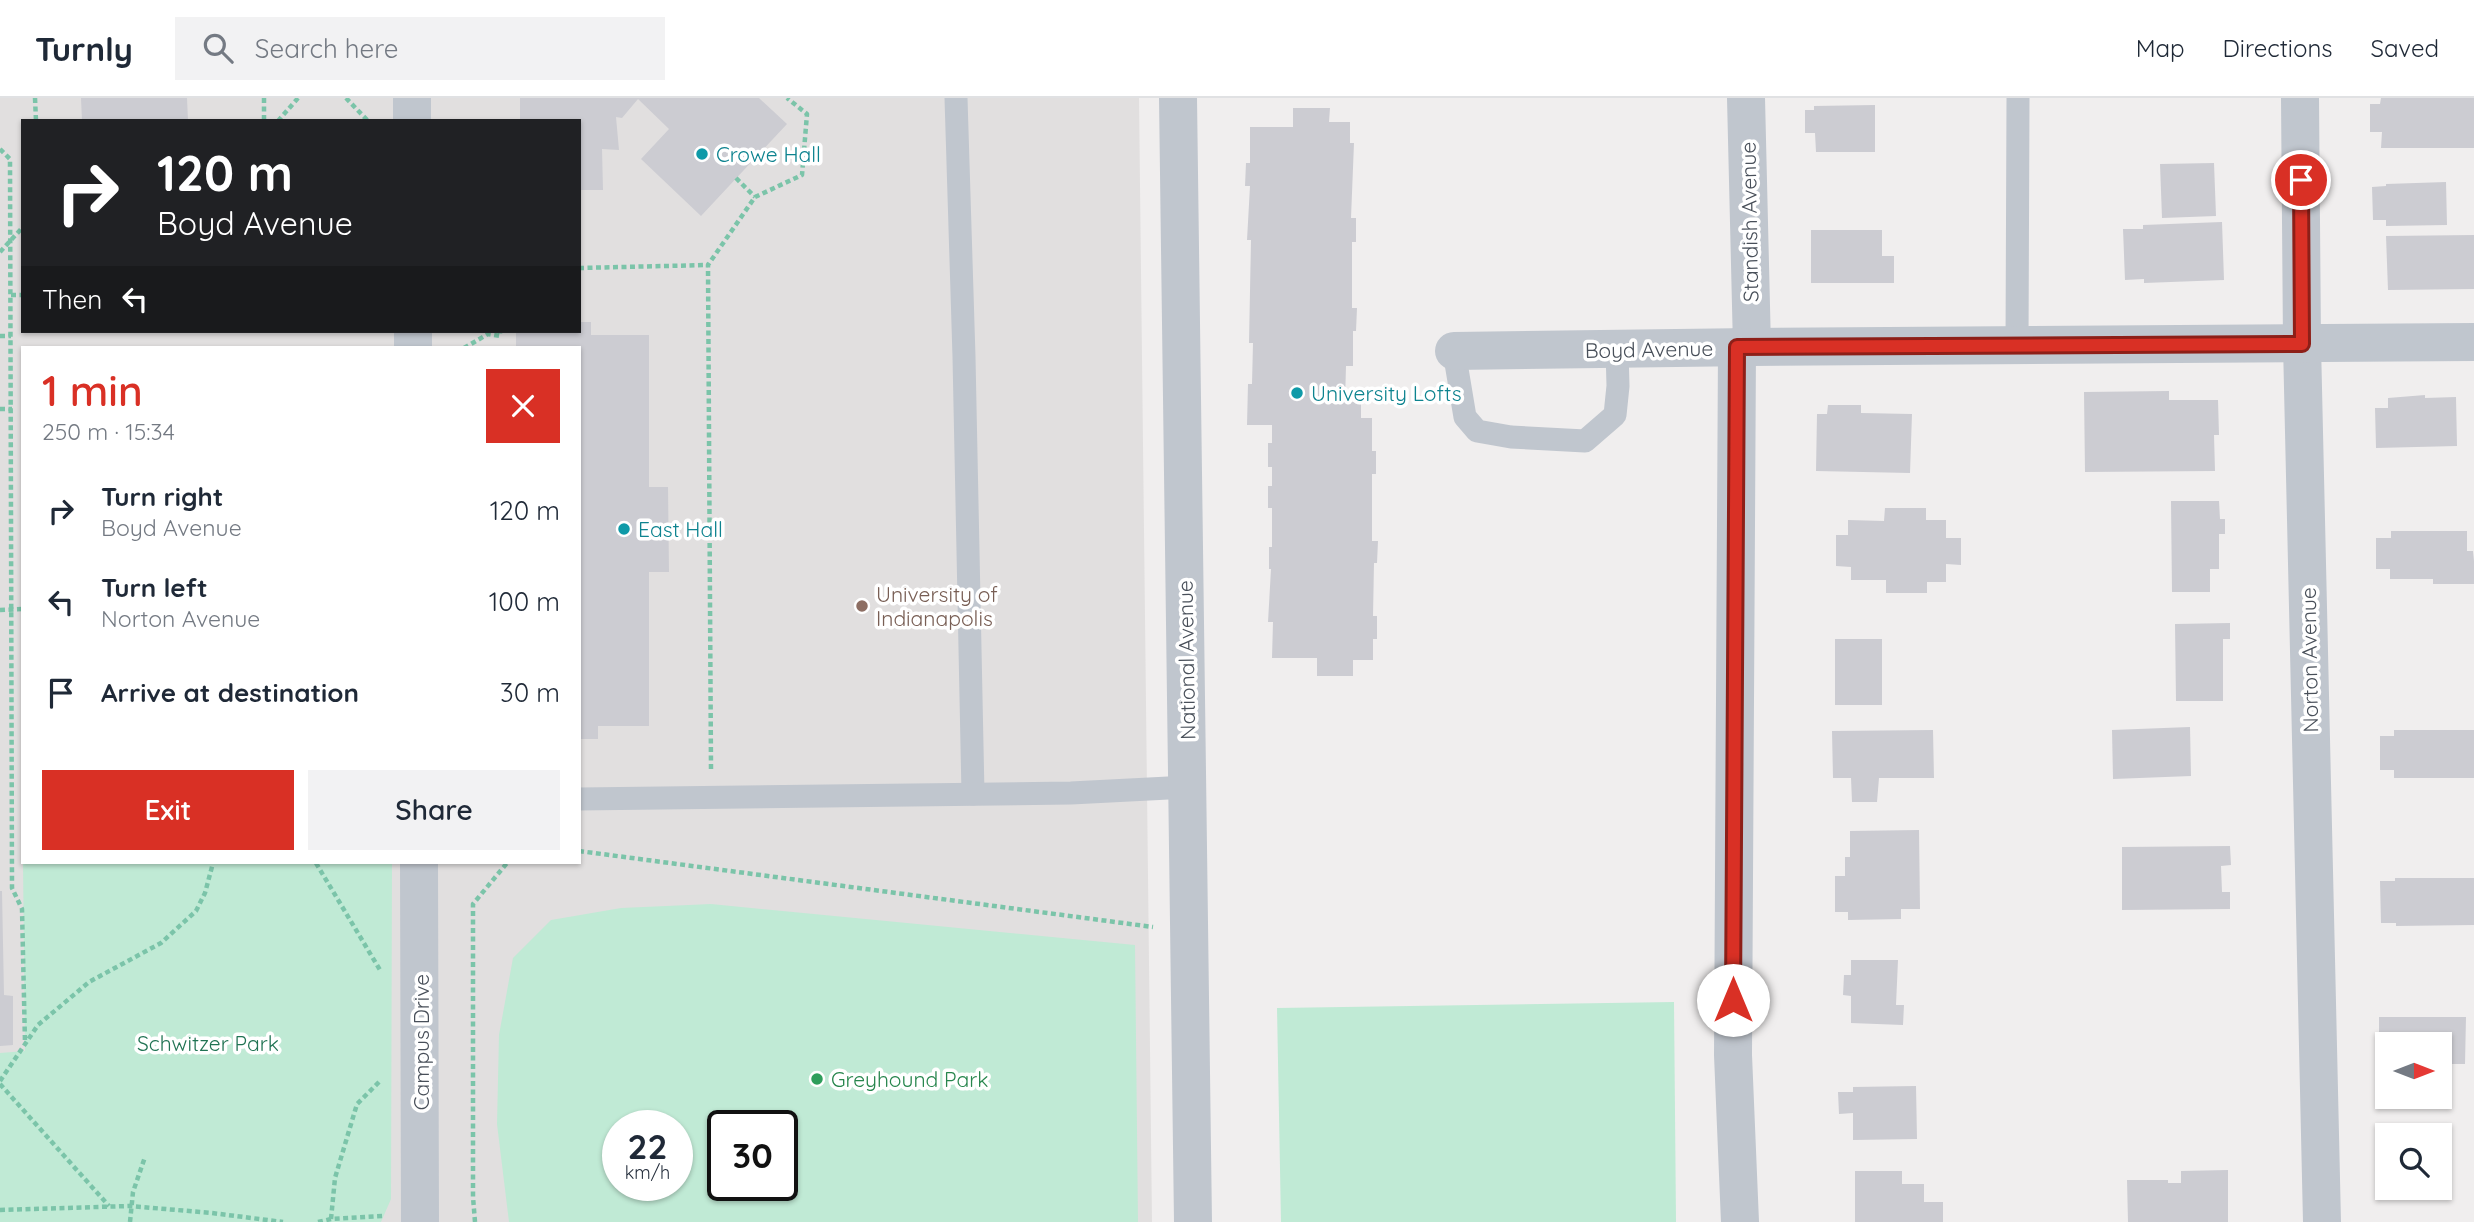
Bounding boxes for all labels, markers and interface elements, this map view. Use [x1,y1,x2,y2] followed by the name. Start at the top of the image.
[175,17,665,80] search box
[35,28,133,69] text: Turnly
[199,29,237,67] icon: search
[255,32,398,65] text: Search here
[2136,33,2185,63] text: Map
[2223,33,2333,63] text: Directions
[2371,33,2439,63] text: Saved
[716,141,821,167] place label: Crowe Hall
[157,142,293,203] text: 120 m
[1735,142,1763,302] street label: Standish Avenue
[694,146,710,162] marker: Crowe Hall
[42,147,133,238] icon: right
[2271,150,2331,210] pin
[2282,161,2320,199] icon: arrive
[157,203,353,243] text: Boyd Avenue
[116,280,154,318] icon: left
[42,283,102,316] text: Then
[1585,335,1713,363] street label: Boyd Avenue
[42,364,143,417] text: 1 min
[486,369,560,443] button: close
[1311,380,1462,406] place label: University Lofts
[1289,385,1305,401] marker: University Lofts
[42,417,175,446] text: 250 m · 15:34
[101,480,223,513] text: Turn right
[42,492,80,530] icon: right
[490,494,560,527] text: 120 m
[101,513,242,542] text: Boyd Avenue
[638,516,723,542] place label: East Hall
[616,521,632,537] marker: East Hall
[101,571,208,604] text: Turn left
[1172,580,1200,740] street label: National Avenue
[876,581,998,631] place label: University of Indianapolis
[42,583,80,621] icon: left
[489,585,560,618] text: 100 m
[2295,587,2323,733] street label: Norton Avenue
[854,598,870,614] marker: University of Indianapolis
[101,604,260,633] text: Norton Avenue
[42,674,80,712] icon: arrive
[101,676,359,709] text: Arrive at destination
[500,676,560,709] text: 30 m
[42,770,294,850] button: Exit
[308,770,560,850] button: Share
[1696,963,1770,1037] position arrow
[408,974,434,1110] street label: Campus Drive
[137,1030,279,1056] park label: Schwitzer Park
[2375,1032,2452,1110] north arrow
[2375,1032,2452,1200] map controls
[831,1066,989,1092] place label: Greyhound Park
[809,1071,825,1087] marker: Greyhound Park
[707,1110,798,1201] speed limit sign: 30
[2375,1123,2452,1200] button: search
[628,1124,667,1168] text: 22
[625,1161,670,1184] text: km/h

